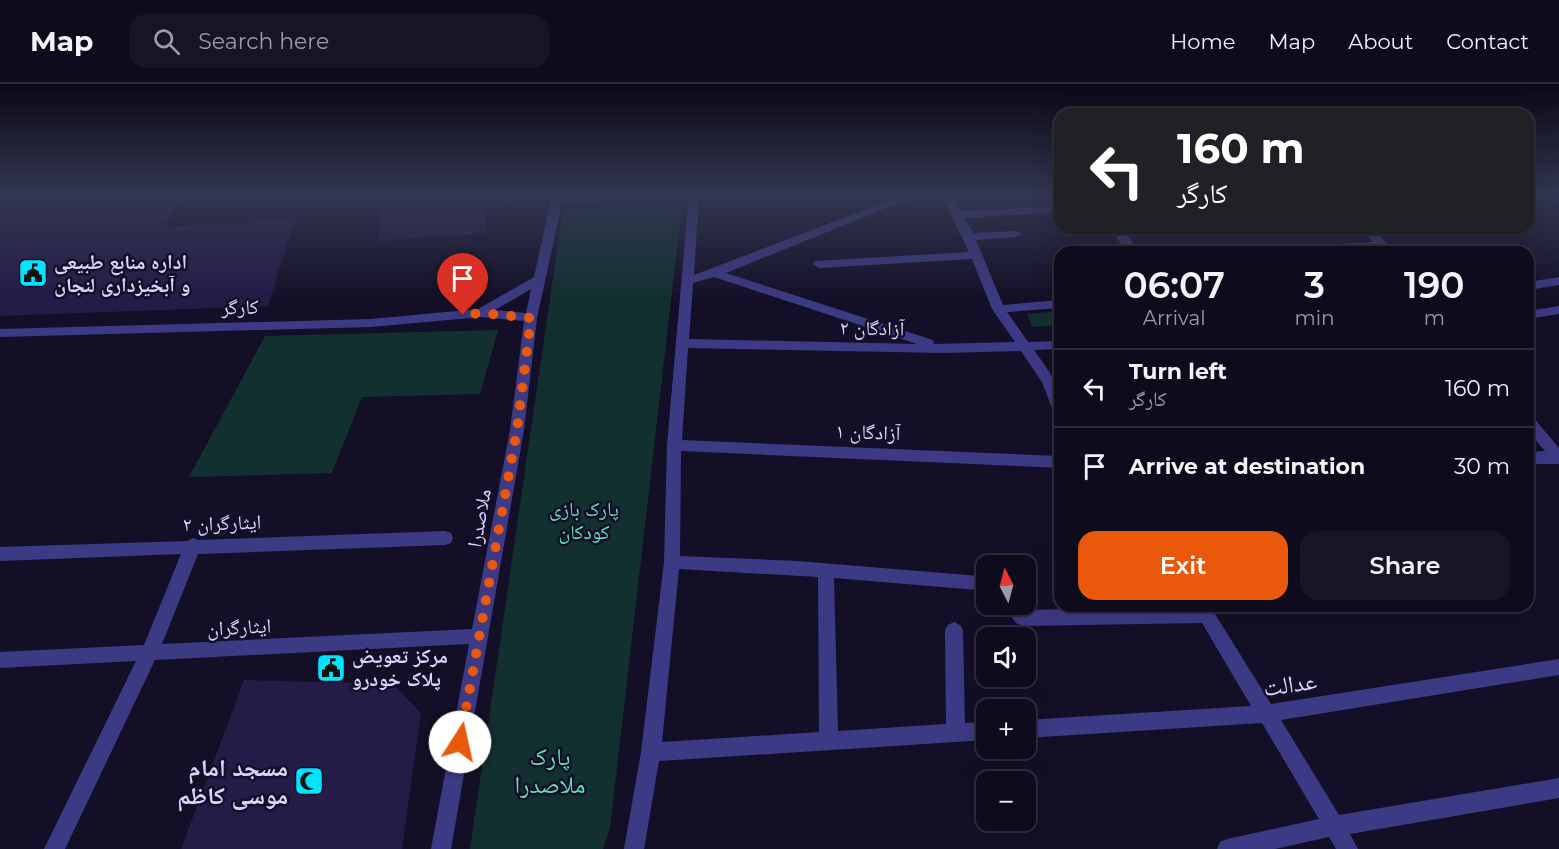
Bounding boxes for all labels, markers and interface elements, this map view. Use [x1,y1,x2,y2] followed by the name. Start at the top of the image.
[129,14,549,68] search box
[30,24,93,58] text: Map
[150,25,183,58] icon: search
[198,28,329,55] text: Search here
[1170,29,1235,54] text: Home
[1268,29,1315,54] text: Map
[1348,29,1413,54] text: About
[1446,29,1529,54] text: Contact
[1177,122,1305,174] text: 160 m
[1078,132,1156,210] icon: left
[1177,177,1228,210] text: کارگر
[54,250,190,297] place label: اداره منابع طبیعی و آبخیزداری لنجان
[437,253,488,315] pin
[17,257,49,289] public building icon: اداره منابع طبیعی و آبخیزداری لنجان
[446,262,479,295] icon: arrive
[1123,263,1225,307] text: 06:07
[1304,263,1325,307] text: 3
[1404,263,1465,307] text: 190
[220,295,259,319] street label: کارگر
[1143,306,1206,330] text: Arrival
[1294,306,1335,330] text: min
[1424,306,1445,330] text: m
[839,315,906,341] street label: آزادگان ۲
[1129,358,1227,385] text: Turn left
[1078,372,1111,405] icon: left
[1445,375,1510,402] text: 160 m
[1129,387,1166,411] text: کارگر
[835,419,902,445] street label: آزادگان ۱
[1078,450,1111,483] icon: arrive
[1129,453,1365,480] text: Arrive at destination
[1454,453,1510,480] text: 30 m
[462,487,496,549] street label: ملاصدرا
[549,497,619,544] park label: پارک بازی کودکان
[182,510,262,536] street label: ایثارگران ۲
[1078,531,1288,600] button: Exit
[1300,531,1510,600] button: Share
[976,555,1036,615] north arrow
[976,555,1036,831] map controls
[206,613,272,641] street label: ایثارگران
[976,627,1036,687] button: sound
[352,644,448,691] place label: مرکز تعویض پلاک خودرو
[315,652,347,684] public building icon: مرکز تعویض پلاک خودرو
[1261,666,1319,702] street label: عدالت
[976,699,1036,759] button: +
[428,710,492,774] position arrow
[515,742,585,799] park label: پارک ملاصدرا
[177,753,288,812] place label: مسجد امام موسی کاظم
[293,765,325,797] mosque icon: مسجد امام موسی کاظم
[976,771,1036,831] button: −

